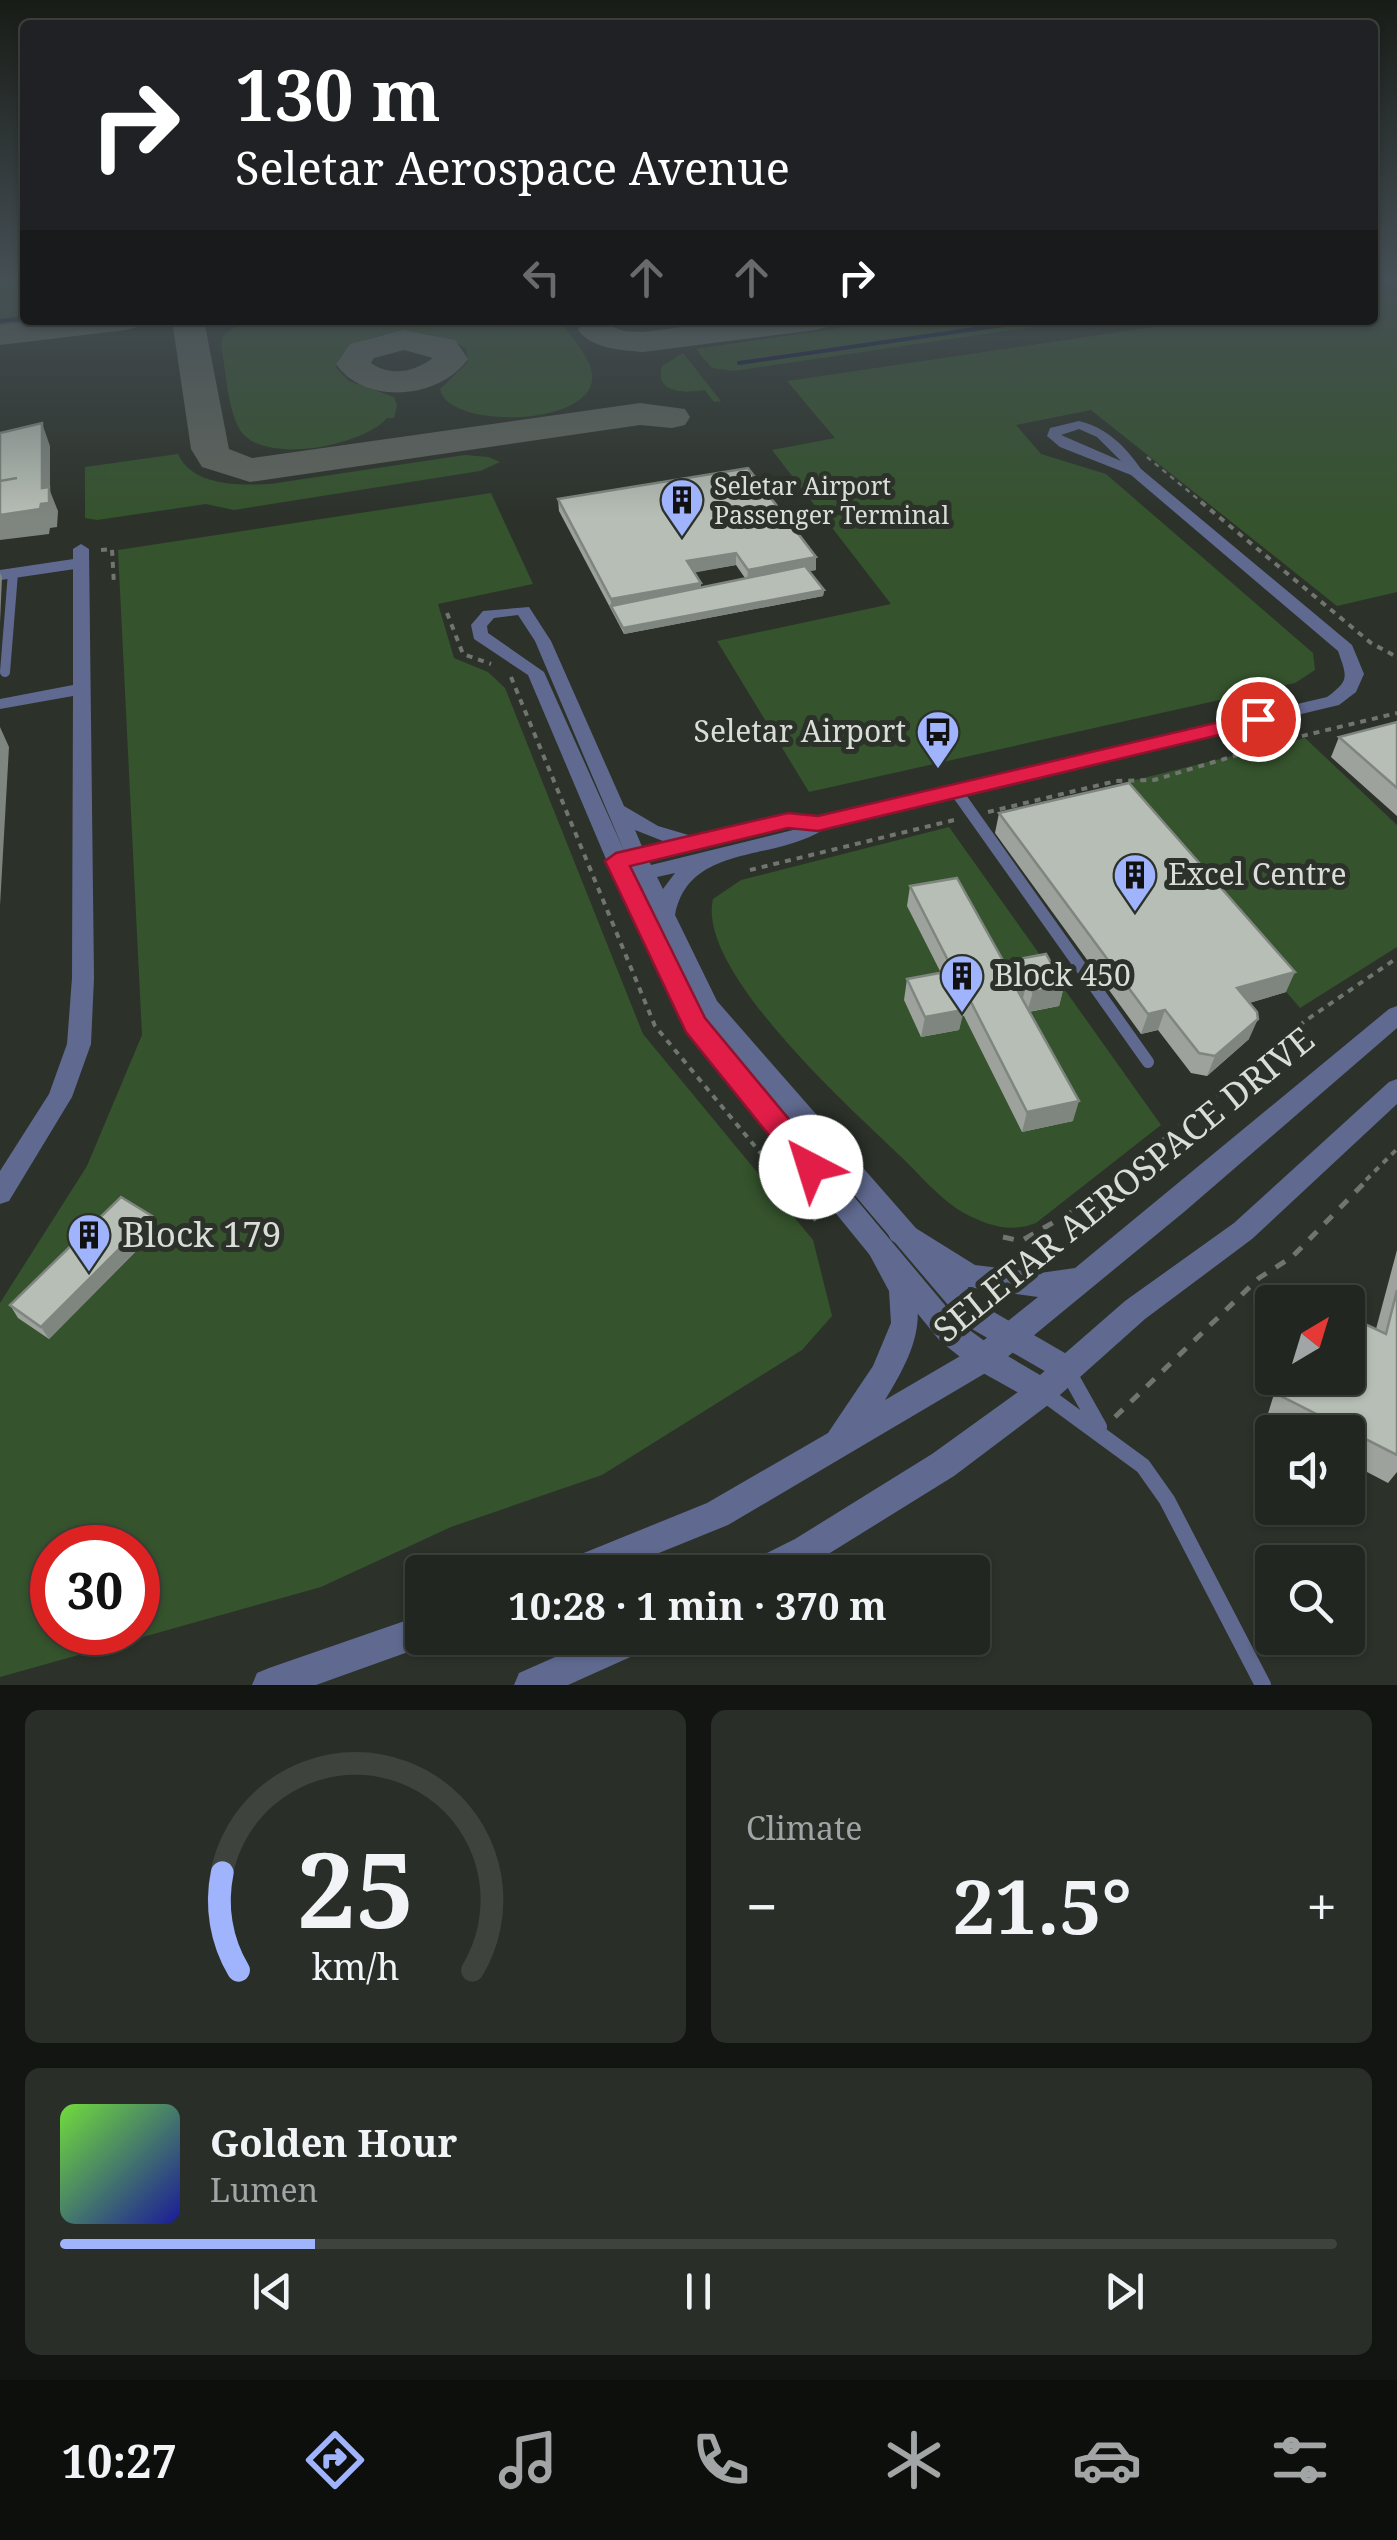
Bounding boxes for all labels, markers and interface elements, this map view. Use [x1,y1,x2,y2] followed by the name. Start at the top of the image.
[235,46,441,142] text: 130 m
[70,60,200,190] icon: right
[235,137,790,198] text: Seletar Aerospace Avenue
[514,250,569,305] icon: left
[619,250,674,305] icon: ahead
[724,250,779,305] icon: ahead
[829,250,884,305] icon: right
[714,468,949,531] place label: Seletar Airport Passenger Terminal
[659,477,705,538] building icon: Seletar Airport Passenger Terminal
[1216,677,1301,762] pin
[1231,692,1286,747] icon: arrive
[915,709,961,770] bus stop icon: Seletar Airport
[694,710,906,751] place label: Seletar Airport
[1112,852,1158,913] building icon: Excel Centre
[1168,853,1347,894] place label: Excel Centre
[939,953,985,1014] building icon: Block 450
[994,954,1131,995] place label: Block 450
[923,1016,1323,1352] street label: SELETAR AEROSPACE DRIVE
[759,1115,863,1219] position arrow
[122,1210,281,1257] place label: Block 179
[66,1212,112,1273] building icon: Block 179
[1255,1285,1365,1395] north arrow
[1255,1285,1365,1655] map controls
[1255,1415,1365,1525] button: sound
[30,1525,160,1655] speed limit sign: 30
[1255,1545,1365,1655] button: search
[508,1579,887,1631] text: 10:28 · 1 min · 370 m
[746,1806,862,1849] text: Climate
[297,1817,414,1958] text: 25
[952,1854,1132,1956] text: 21.5°
[746,1868,778,1943] text: −
[1306,1868,1337,1943] text: +
[312,1942,399,1990] text: km/h
[210,2116,457,2168] text: Golden Hour
[210,2168,318,2211] text: Lumen
[245,2264,300,2319] icon: previous
[671,2264,726,2319] icon: pause
[1097,2264,1152,2319] icon: next
[300,2425,370,2495] icon: directions
[493,2425,563,2495] icon: music
[686,2425,756,2495] icon: phone
[879,2425,949,2495] icon: climate
[1072,2425,1142,2495] icon: car
[1265,2425,1335,2495] icon: filters
[62,2430,177,2491] text: 10:27

